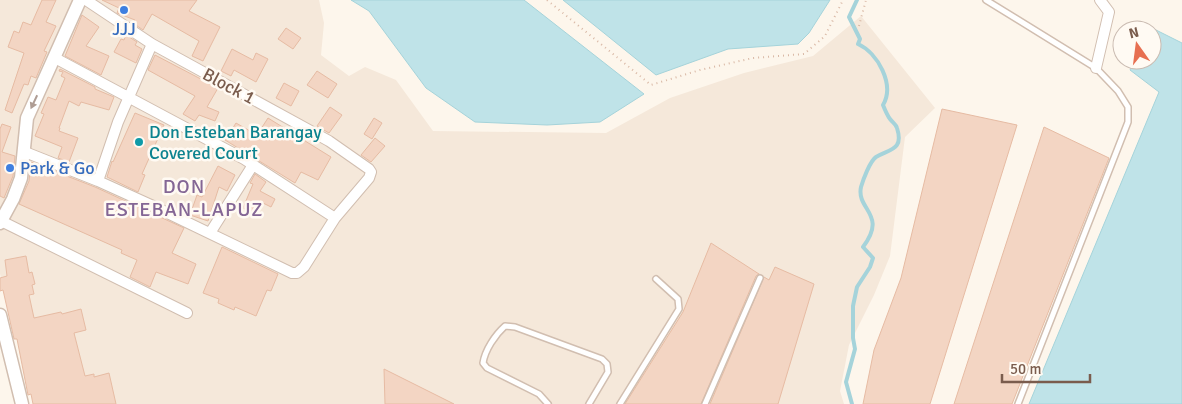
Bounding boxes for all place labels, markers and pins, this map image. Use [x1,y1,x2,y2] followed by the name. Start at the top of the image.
[118,4,130,16] marker: JJJ
[112,18,136,40] place label: JJJ
[149,121,322,164] place label: Don Esteban Barangay Covered Court
[133,136,145,148] marker: Don Esteban Barangay Covered Court
[20,157,95,179] place label: Park & Go
[4,162,16,174] marker: Park & Go

